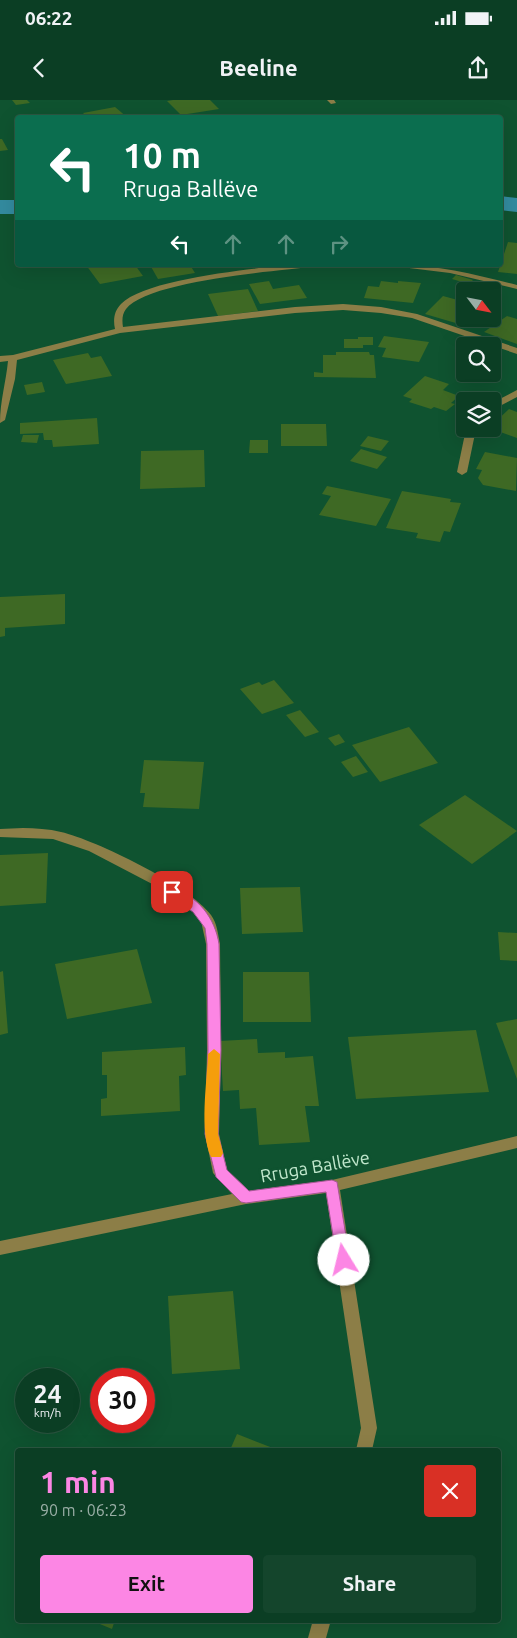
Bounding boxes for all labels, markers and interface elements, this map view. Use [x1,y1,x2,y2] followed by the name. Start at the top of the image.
[25,7,73,29] text: 06:22
[25,54,53,82] icon: back
[464,54,492,82] icon: share
[219,55,298,80] text: Beeline
[40,135,105,200] icon: left
[123,135,201,175] text: 10 m
[123,176,258,201] text: Rruga Ballëve
[166,230,194,258] icon: left
[219,230,247,258] icon: ahead
[272,230,300,258] icon: ahead
[325,230,353,258] icon: right
[456,282,501,328] north arrow
[456,282,501,437] map controls
[456,337,501,382] button: search
[456,392,501,437] button: layers
[151,871,193,913] pin
[158,878,186,906] icon: arrive
[259,1147,371,1185] street label: Rruga Ballëve
[317,1233,369,1285] position arrow
[90,1368,155,1433] speed limit sign: 30
[33,1380,62,1408] text: 24
[34,1406,61,1419] text: km/h
[40,1465,116,1499] text: 1 min
[424,1465,476,1517] button: close
[40,1501,127,1519] text: 90 m · 06:23
[40,1555,253,1613] button: Exit
[263,1555,476,1613] button: Share

